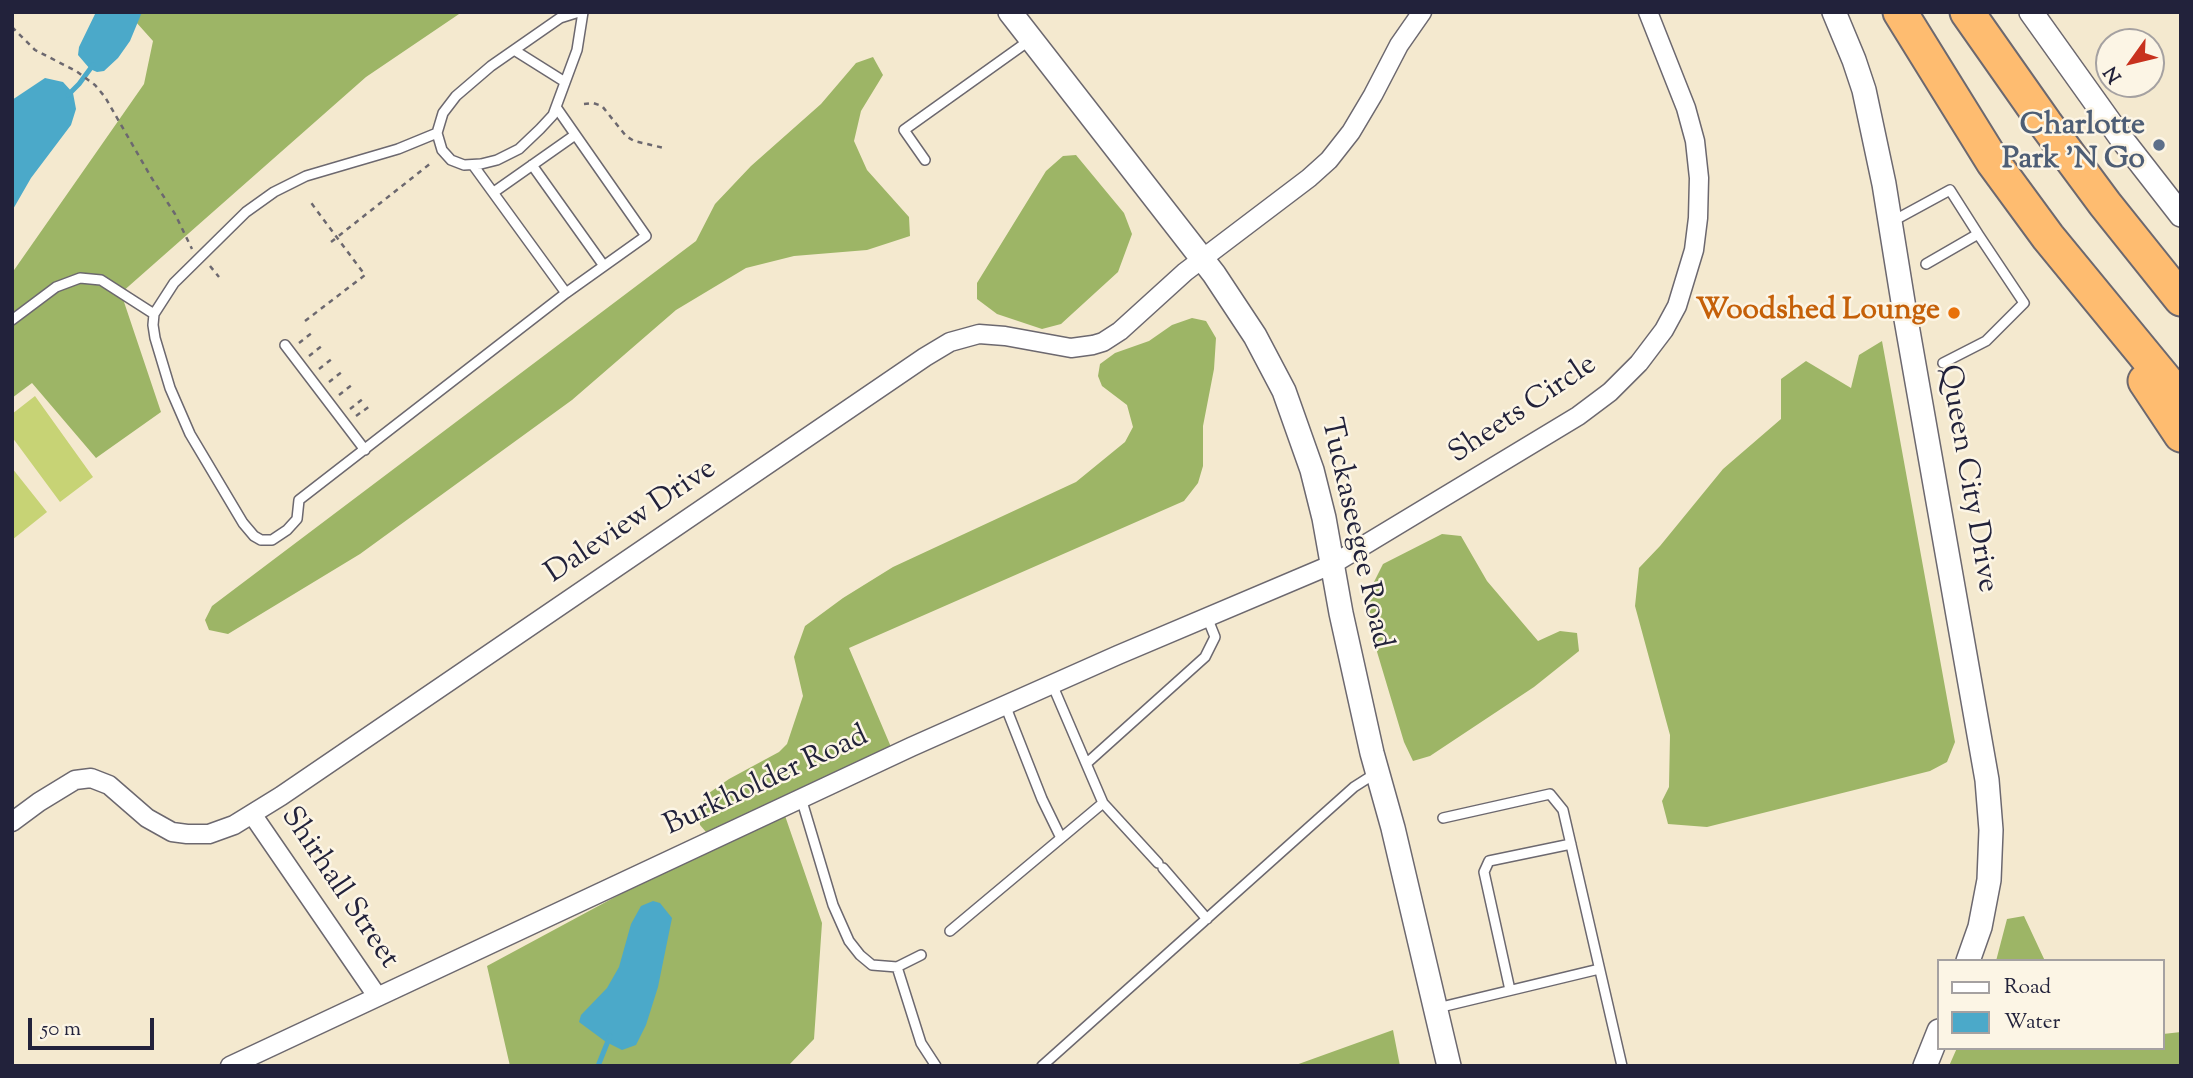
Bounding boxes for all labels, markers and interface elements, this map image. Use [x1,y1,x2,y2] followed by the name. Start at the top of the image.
[2095,28,2165,98] north arrow
[2098,60,2129,88] text: N
[2002,110,2145,180] place label: Charlotte Park 'N Go
[2151,137,2167,153] marker: Charlotte Park 'N Go
[1696,295,1940,331] place label: Woodshed Lounge
[1946,305,1962,321] marker: Woodshed Lounge
[1443,348,1605,474] street label: Sheets Circle
[1928,362,2004,596] street label: Queen City Drive
[1310,415,1398,653] street label: Tuckaseegee Road
[540,453,724,593] street label: Daleview Drive
[659,720,875,846] street label: Burkholder Road
[271,801,405,977] street label: Shirhall Street
[1938,959,2165,1050] legend
[2004,973,2051,1003] text: Road
[32,1004,158,1048] scale bar
[2004,1008,2060,1038] text: Water
[41,1015,81,1045] text: 50 m

